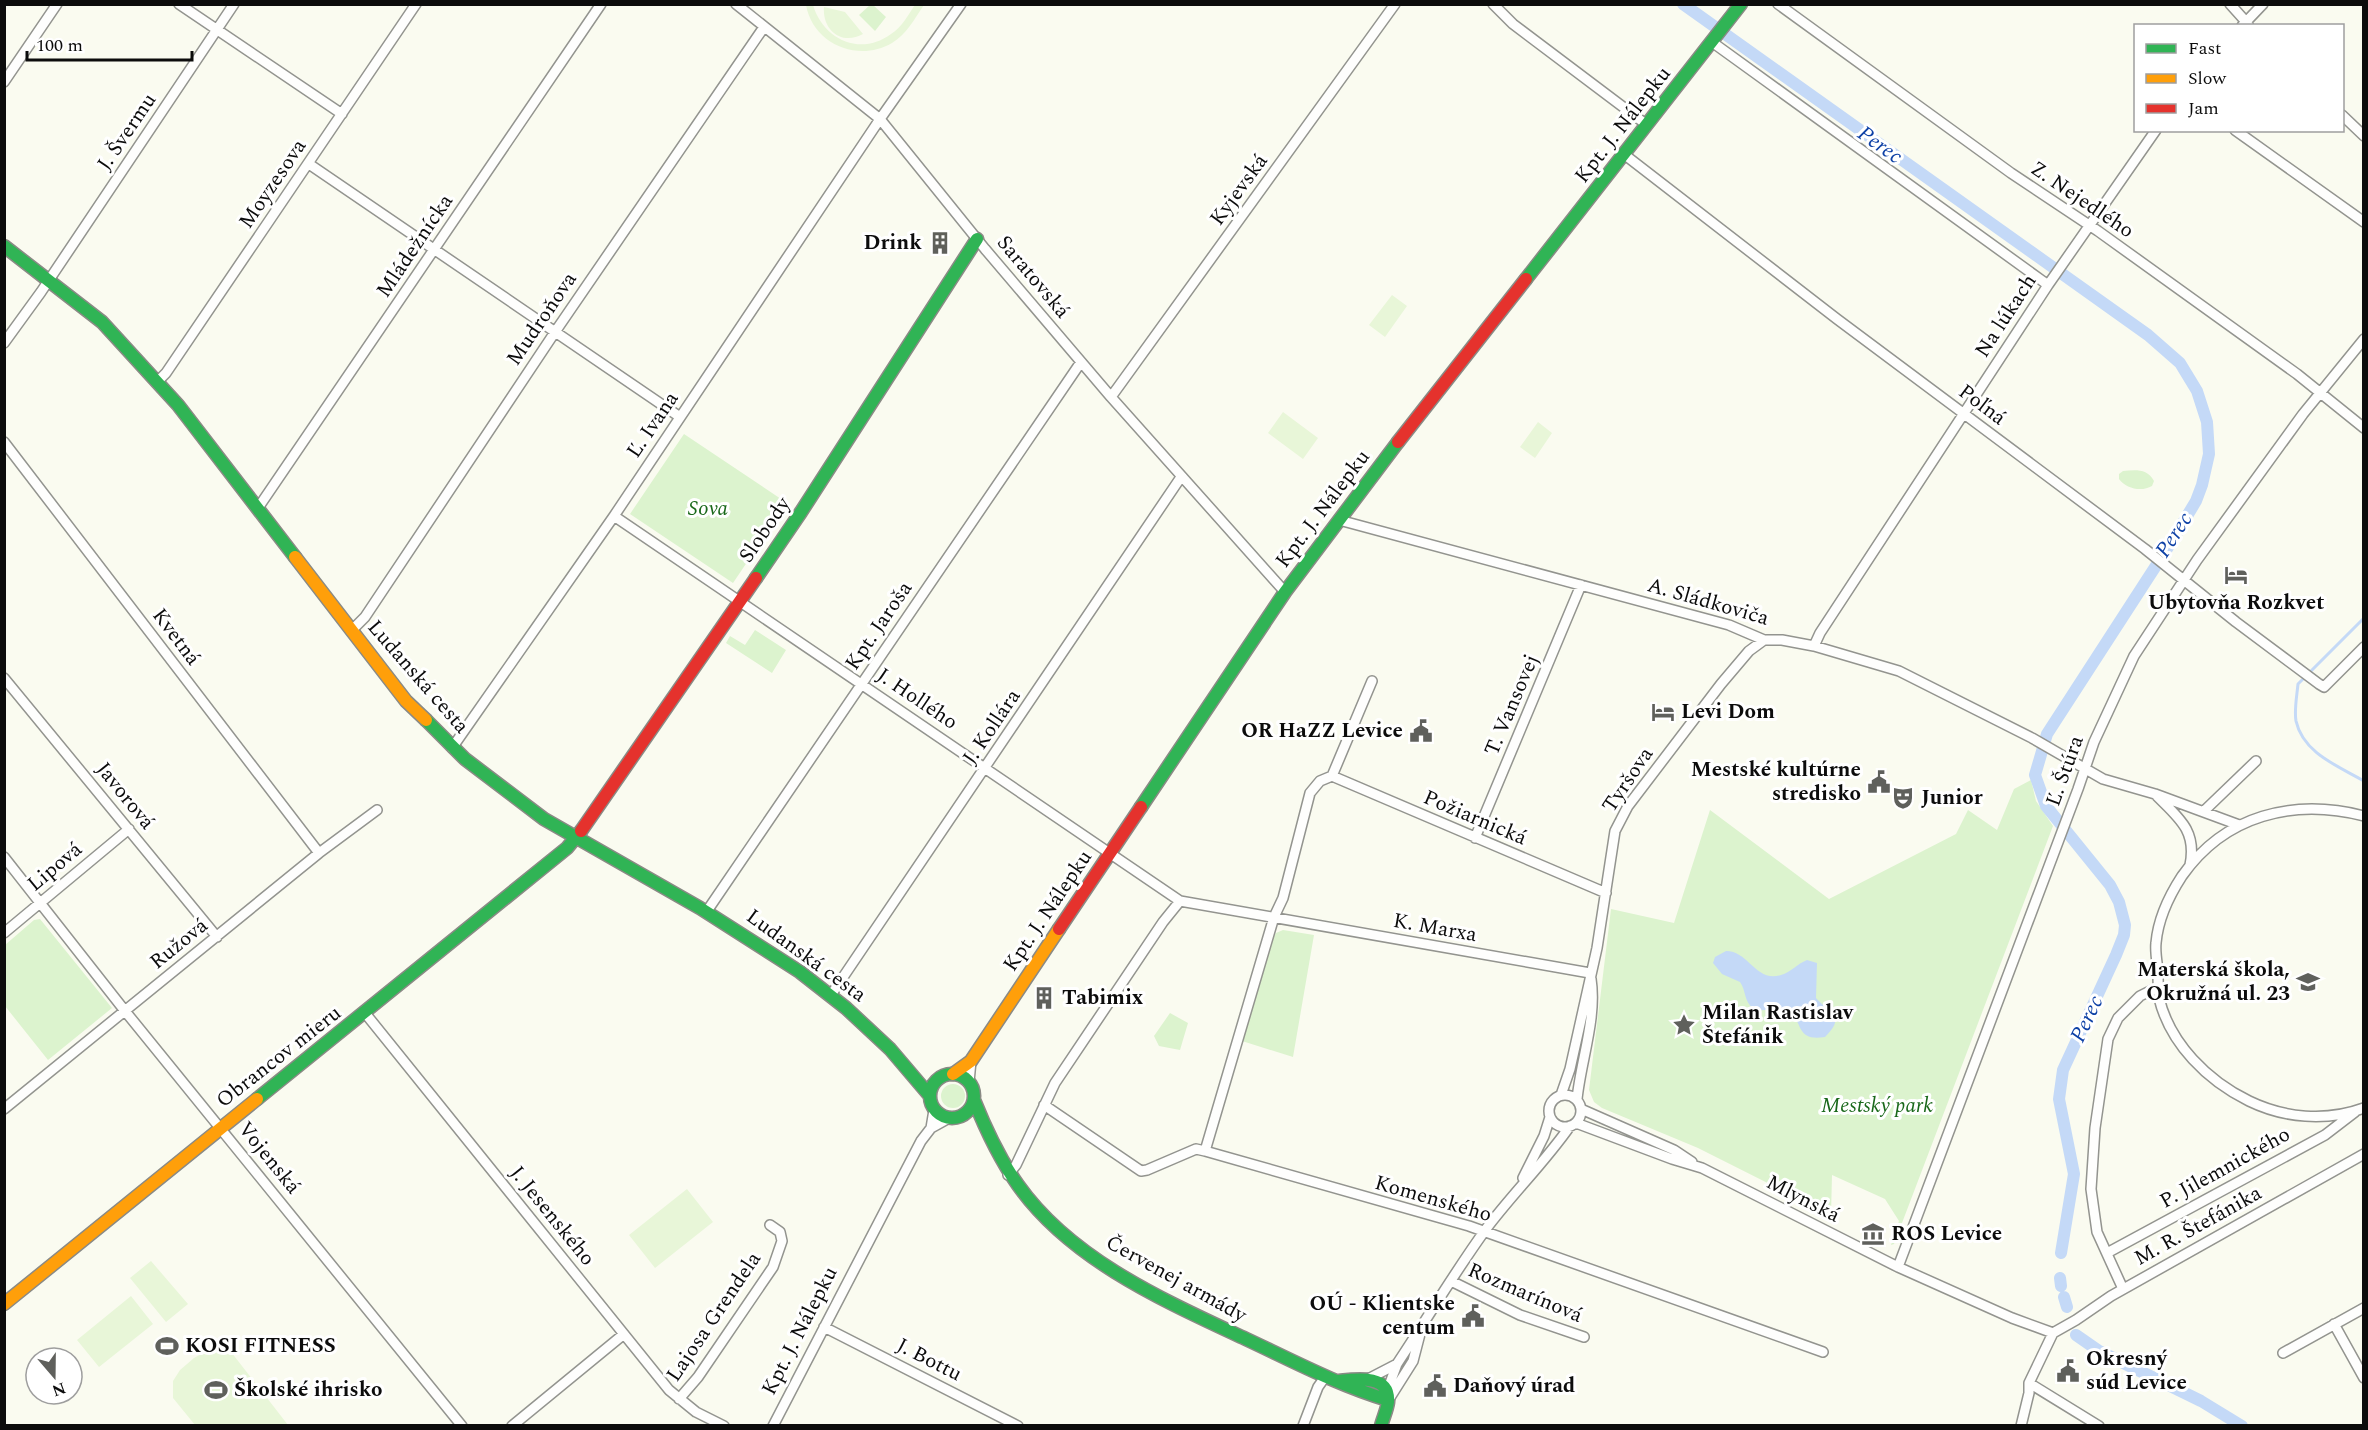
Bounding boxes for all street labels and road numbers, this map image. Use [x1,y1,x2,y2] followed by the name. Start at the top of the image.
[1567,59,1679,190] street label: Kpt. J. Nálepku
[89,86,165,177] street label: J. Švermu
[231,132,315,235] street label: Moyzesova
[1202,147,1277,233] street label: Kyjevská
[2024,153,2140,247] street label: Z. Nejedlého
[368,187,462,304] street label: Mládežnícka
[989,228,1078,326] street label: Saratovská
[499,265,586,372] street label: Mudroňova
[1967,268,2045,364] street label: Na lúkach
[1951,376,2013,434] street label: Poľná
[619,384,688,465] street label: Ľ. Ivana
[1268,443,1378,575] street label: Kpt. J. Nálepku
[731,490,799,569] street label: Slobody
[1643,569,1773,635] street label: A. Sládkoviča
[837,574,921,677] street label: Kpt. Jaroša
[144,601,209,673] street label: Kvetná
[359,613,477,742] street label: Ludanská cesta
[1476,649,1548,761] street label: T. Vansovej
[870,660,964,738] street label: J. Hollého
[955,682,1030,771] street label: J. Kollára
[2037,730,2093,811] street label: Ľ. Štúra
[1594,740,1662,819] street label: Tyršova
[88,755,163,837] street label: Javorová
[1418,782,1532,854] street label: Požiarnická
[20,834,90,900] street label: Lipová
[995,843,1101,978] street label: Kpt. J. Nálepku
[739,901,873,1011] street label: Ludanská cesta
[1390,905,1480,951] street label: K. Marxa
[143,910,216,978] street label: Ružová
[210,998,349,1116] street label: Obrancov mieru
[230,1115,309,1202] street label: Vojenská
[2154,1119,2296,1217] street label: P. Jilemnického
[501,1159,603,1273] street label: J. Jesenského
[1371,1167,1495,1231] street label: Komenského
[1760,1167,1846,1232] street label: Mlynská
[2128,1177,2268,1274] street label: M. R. Štefánika
[1100,1227,1253,1331] street label: Červenej armády
[658,1245,770,1389] street label: Lajosa Grendela
[1463,1254,1588,1332] street label: Rozmarínová
[754,1261,846,1401] street label: Kpt. J. Nálepku
[891,1330,968,1390] street label: J. Bottu

